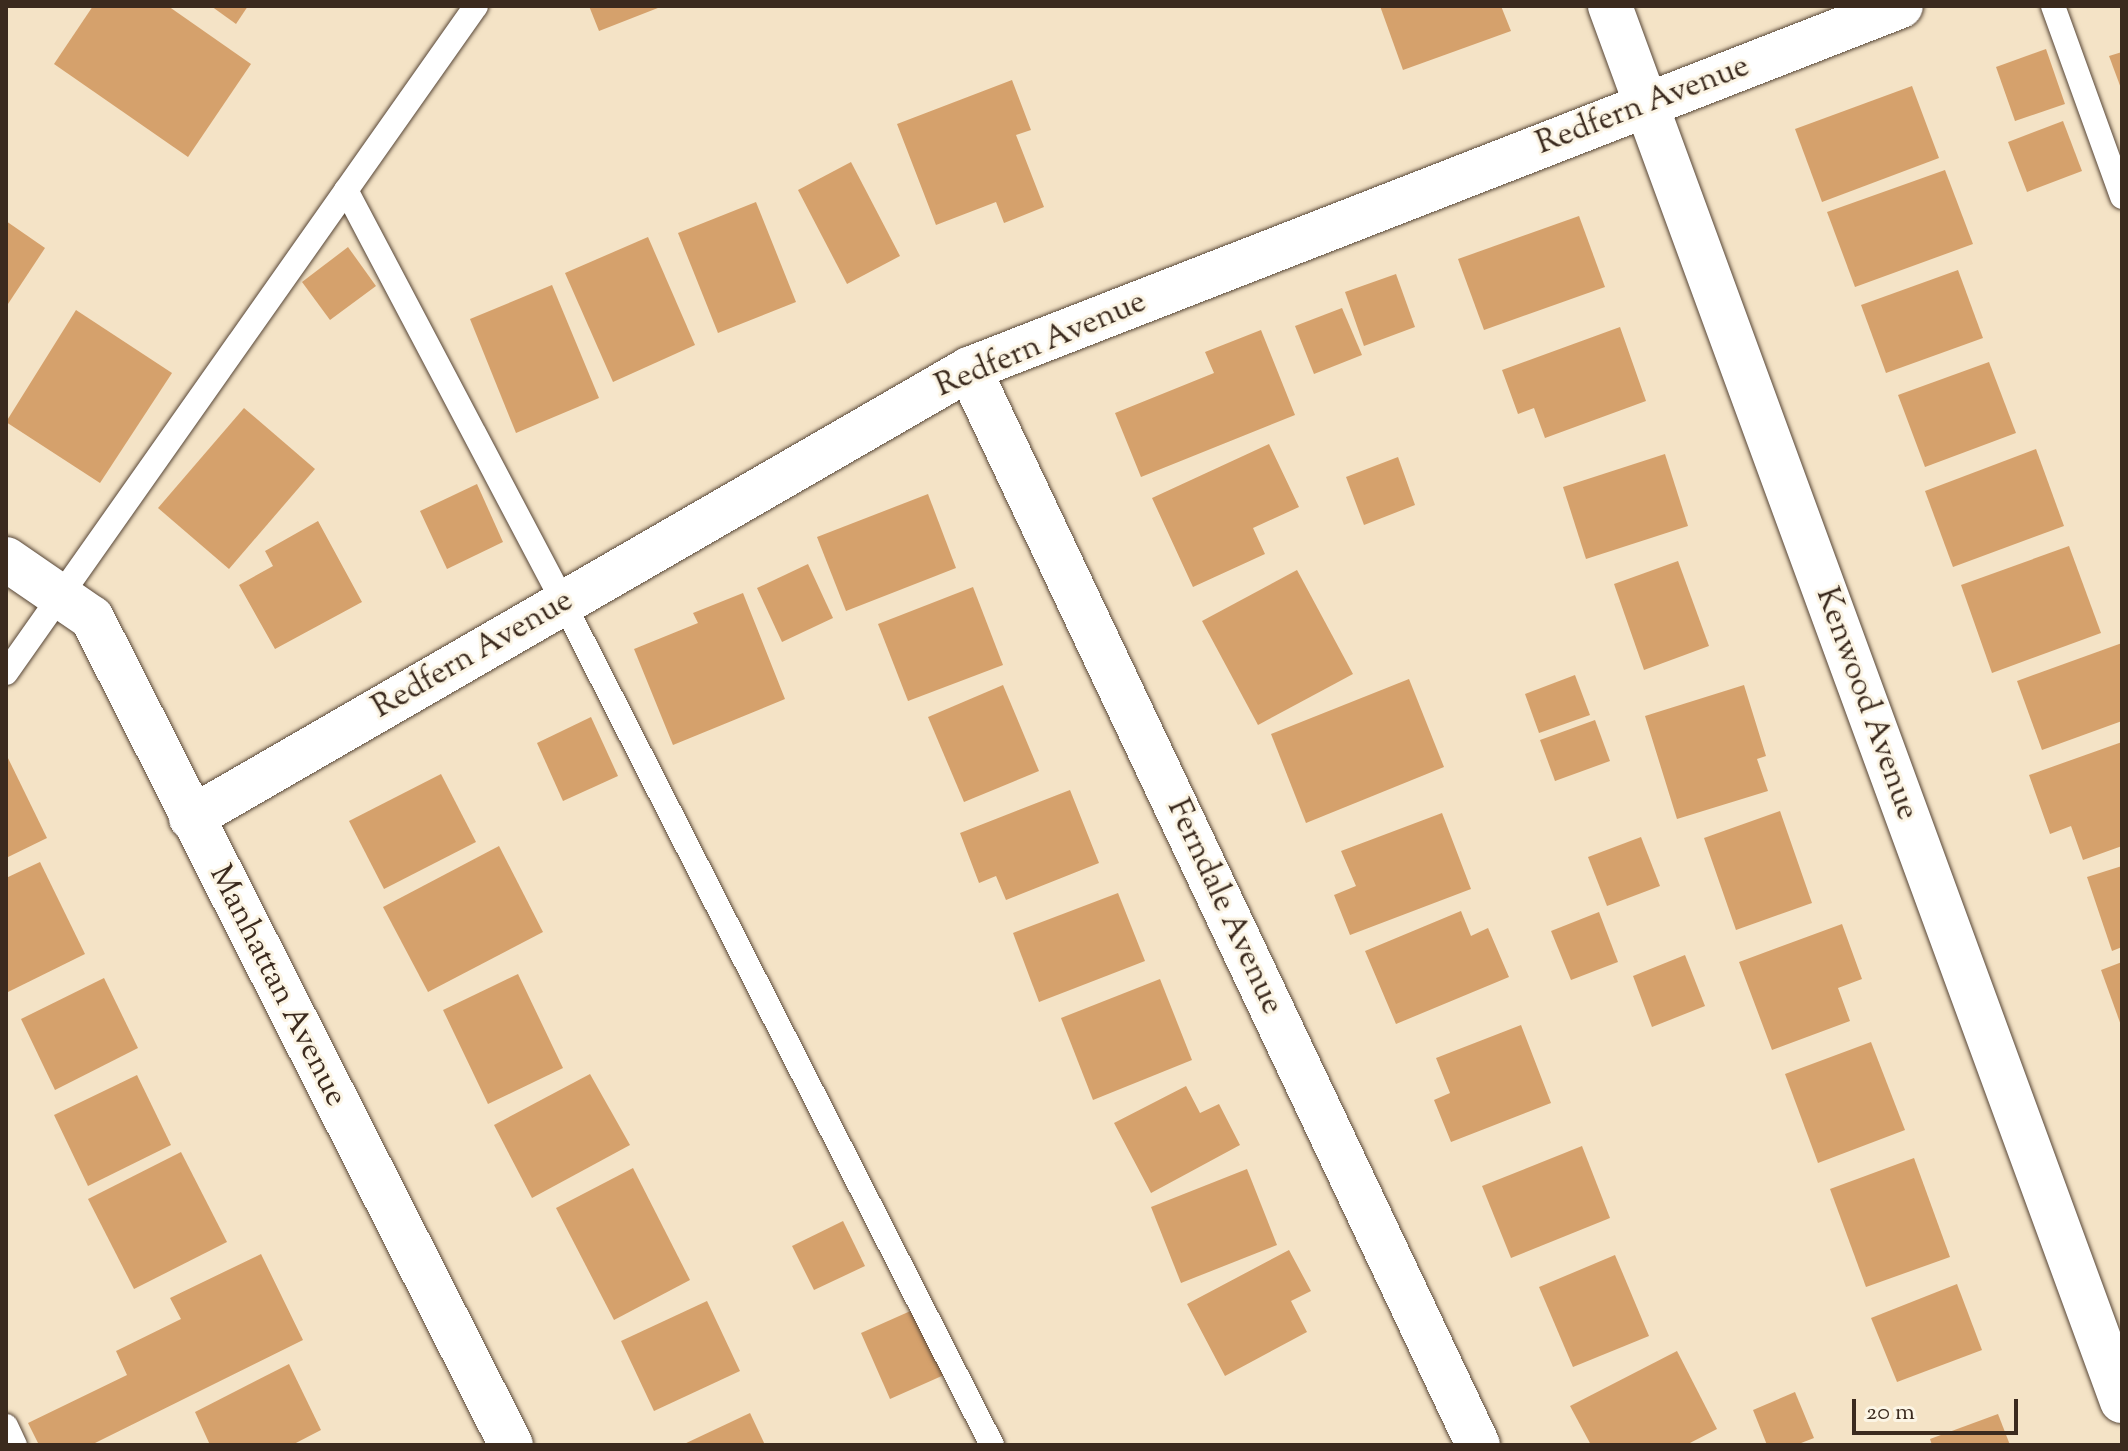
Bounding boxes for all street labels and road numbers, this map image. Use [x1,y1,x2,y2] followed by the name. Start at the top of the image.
[1531,48,1755,164] street label: Redfern Avenue
[930,283,1152,407] street label: Redfern Avenue
[366,582,580,728] street label: Redfern Avenue
[1806,583,1926,825] street label: Kenwood Avenue
[1157,793,1291,1021] street label: Ferndale Avenue
[200,859,354,1113] street label: Manhattan Avenue

